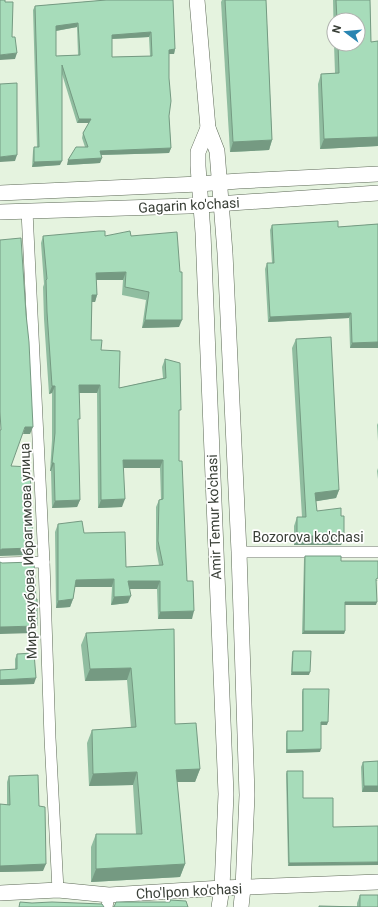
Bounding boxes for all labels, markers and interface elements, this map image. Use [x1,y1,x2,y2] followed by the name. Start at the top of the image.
[326,12,366,52] north arrow
[330,24,344,35] text: N
[138,194,240,216] street label: Gagarin ko'chasi
[16,443,40,659] street label: Миръякубова Ибрагимова улица
[204,454,224,580] street label: Amir Temur ko'chasi
[252,529,364,545] street label: Bozorova ko'chasi
[136,880,242,902] street label: Cho'lpon ko'chasi

